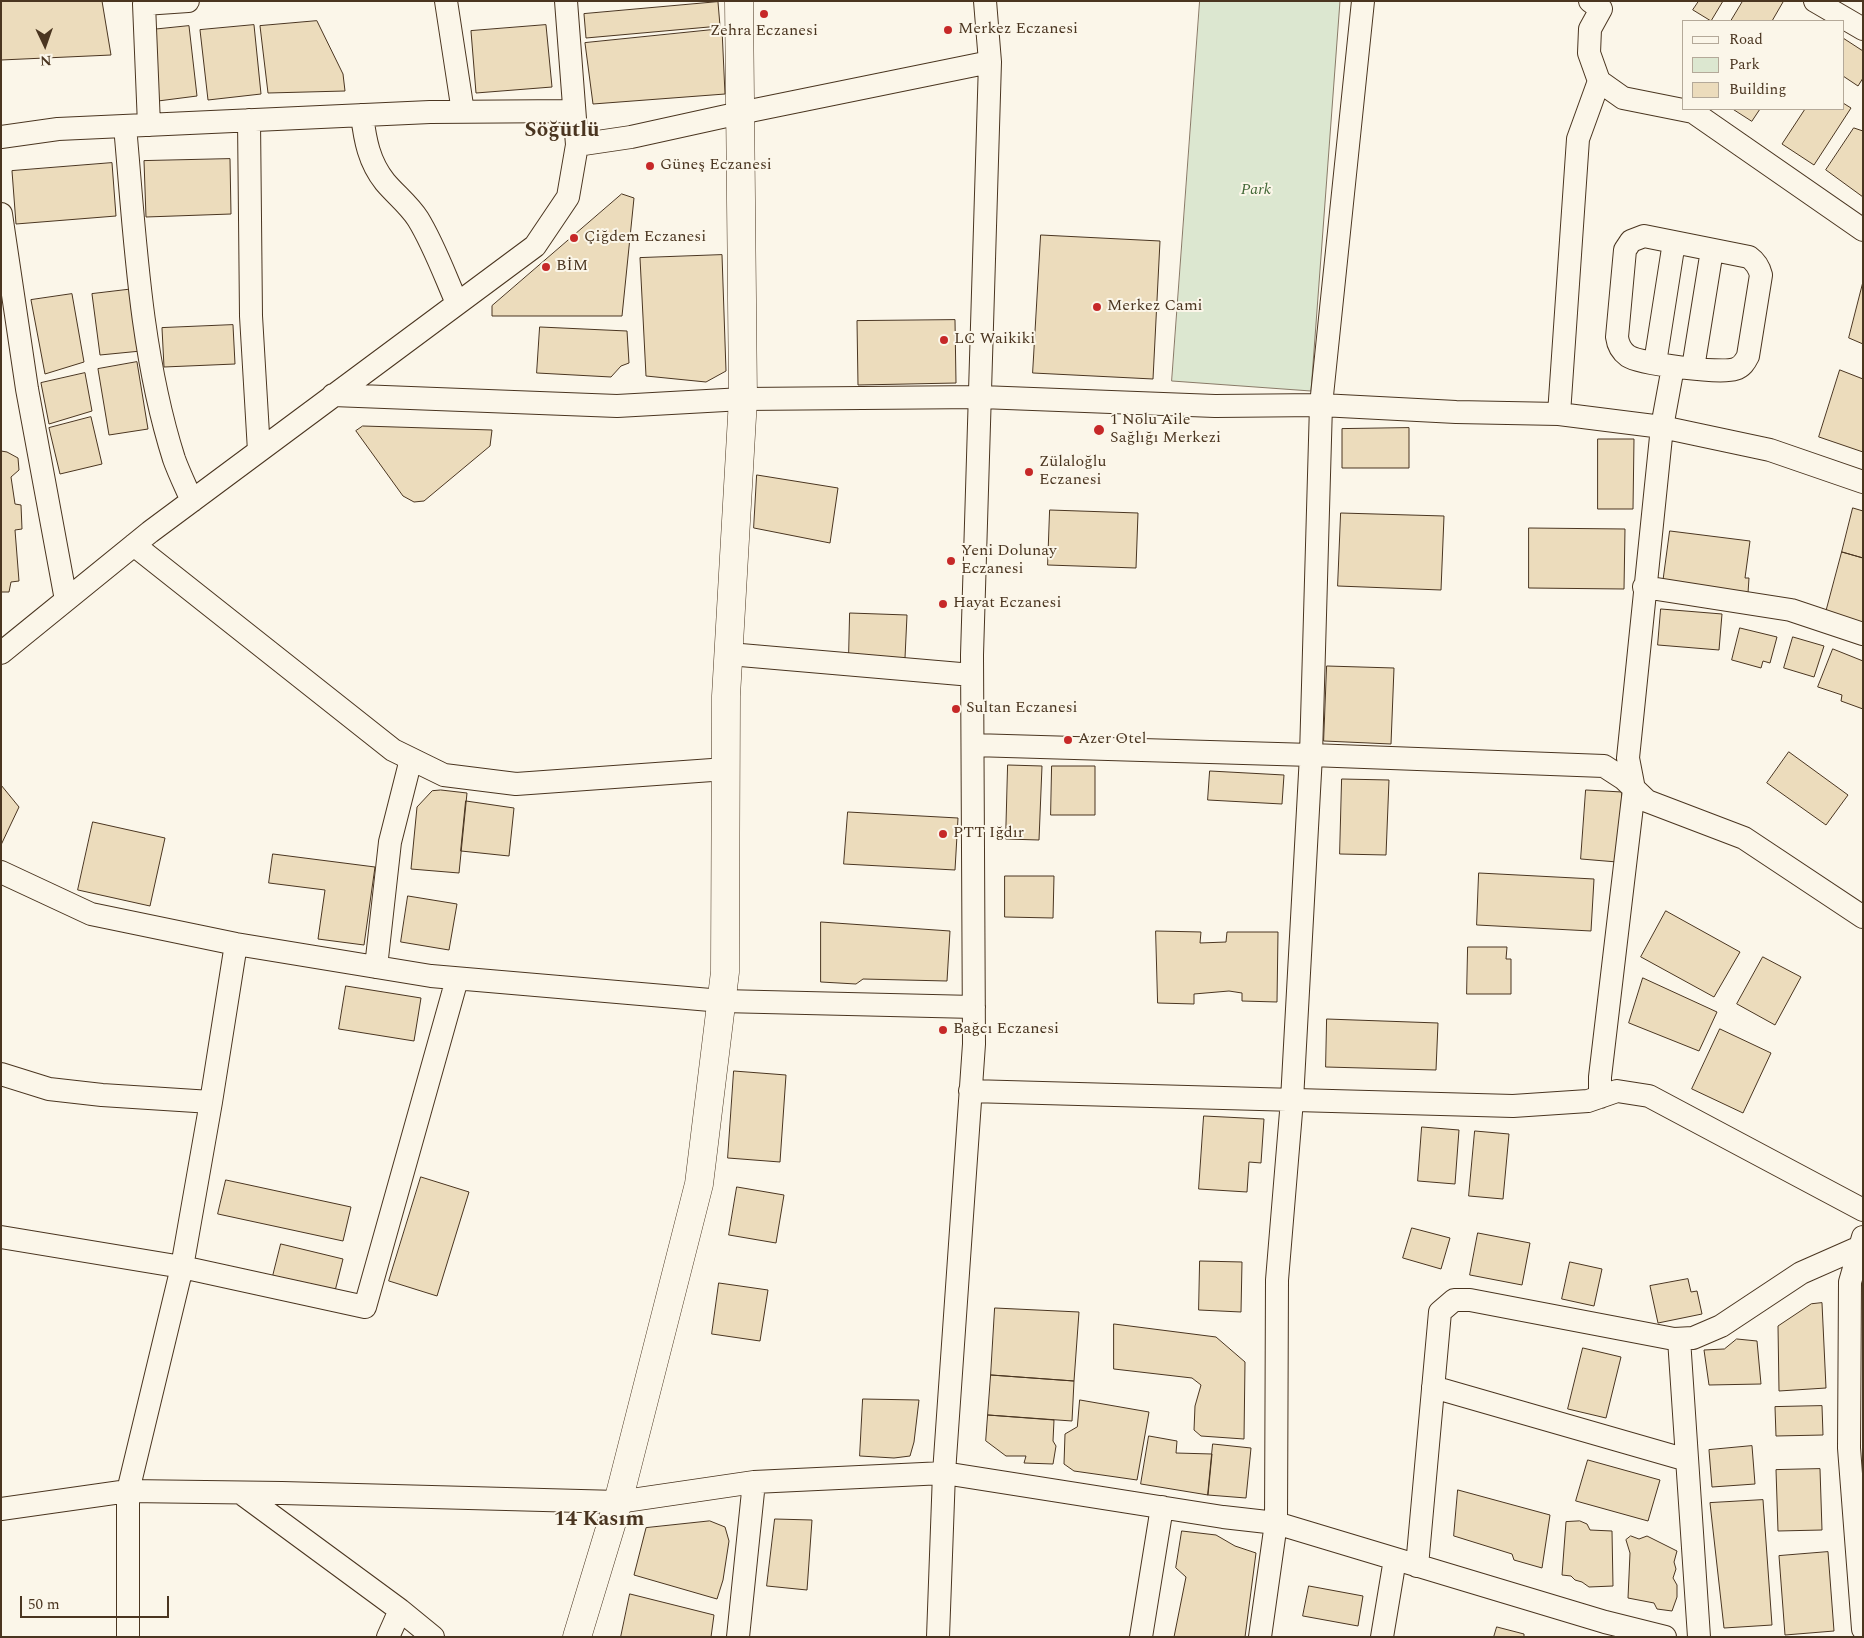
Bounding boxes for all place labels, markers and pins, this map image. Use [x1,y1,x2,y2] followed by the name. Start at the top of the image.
[758,8,770,20] marker: Zehra Eczanesi
[958,20,1078,40] place label: Merkez Eczanesi
[710,22,818,42] place label: Zehra Eczanesi
[942,24,954,36] marker: Merkez Eczanesi
[660,156,772,176] place label: Güneş Eczanesi
[644,160,656,172] marker: Güneş Eczanesi
[584,228,706,248] place label: Çiğdem Eczanesi
[568,232,580,244] marker: Çiğdem Eczanesi
[556,257,588,277] place label: BİM
[540,261,552,273] marker: BİM
[1107,297,1203,317] place label: Merkez Cami
[1091,301,1103,313] marker: Merkez Cami
[954,330,1035,350] place label: LC Waikiki
[938,334,950,346] marker: LC Waikiki
[1110,411,1221,449] place label: 1 Nolu Aile Sağlığı Merkezi
[1092,423,1106,437] marker: 1 Nolu Aile Sağlığı Merkezi
[1039,453,1106,491] place label: Zülaloğlu Eczanesi
[1023,466,1035,478] marker: Zülaloğlu Eczanesi
[961,542,1057,580] place label: Yeni Dolunay Eczanesi
[945,555,957,567] marker: Yeni Dolunay Eczanesi
[953,594,1061,614] place label: Hayat Eczanesi
[937,598,949,610] marker: Hayat Eczanesi
[966,699,1078,719] place label: Sultan Eczanesi
[950,703,962,715] marker: Sultan Eczanesi
[1078,730,1146,750] place label: Azer Otel
[1062,734,1074,746] marker: Azer Otel
[953,824,1024,844] place label: PTT Iğdır
[937,828,949,840] marker: PTT Iğdır
[953,1020,1059,1040] place label: Bağcı Eczanesi
[937,1024,949,1036] marker: Bağcı Eczanesi

